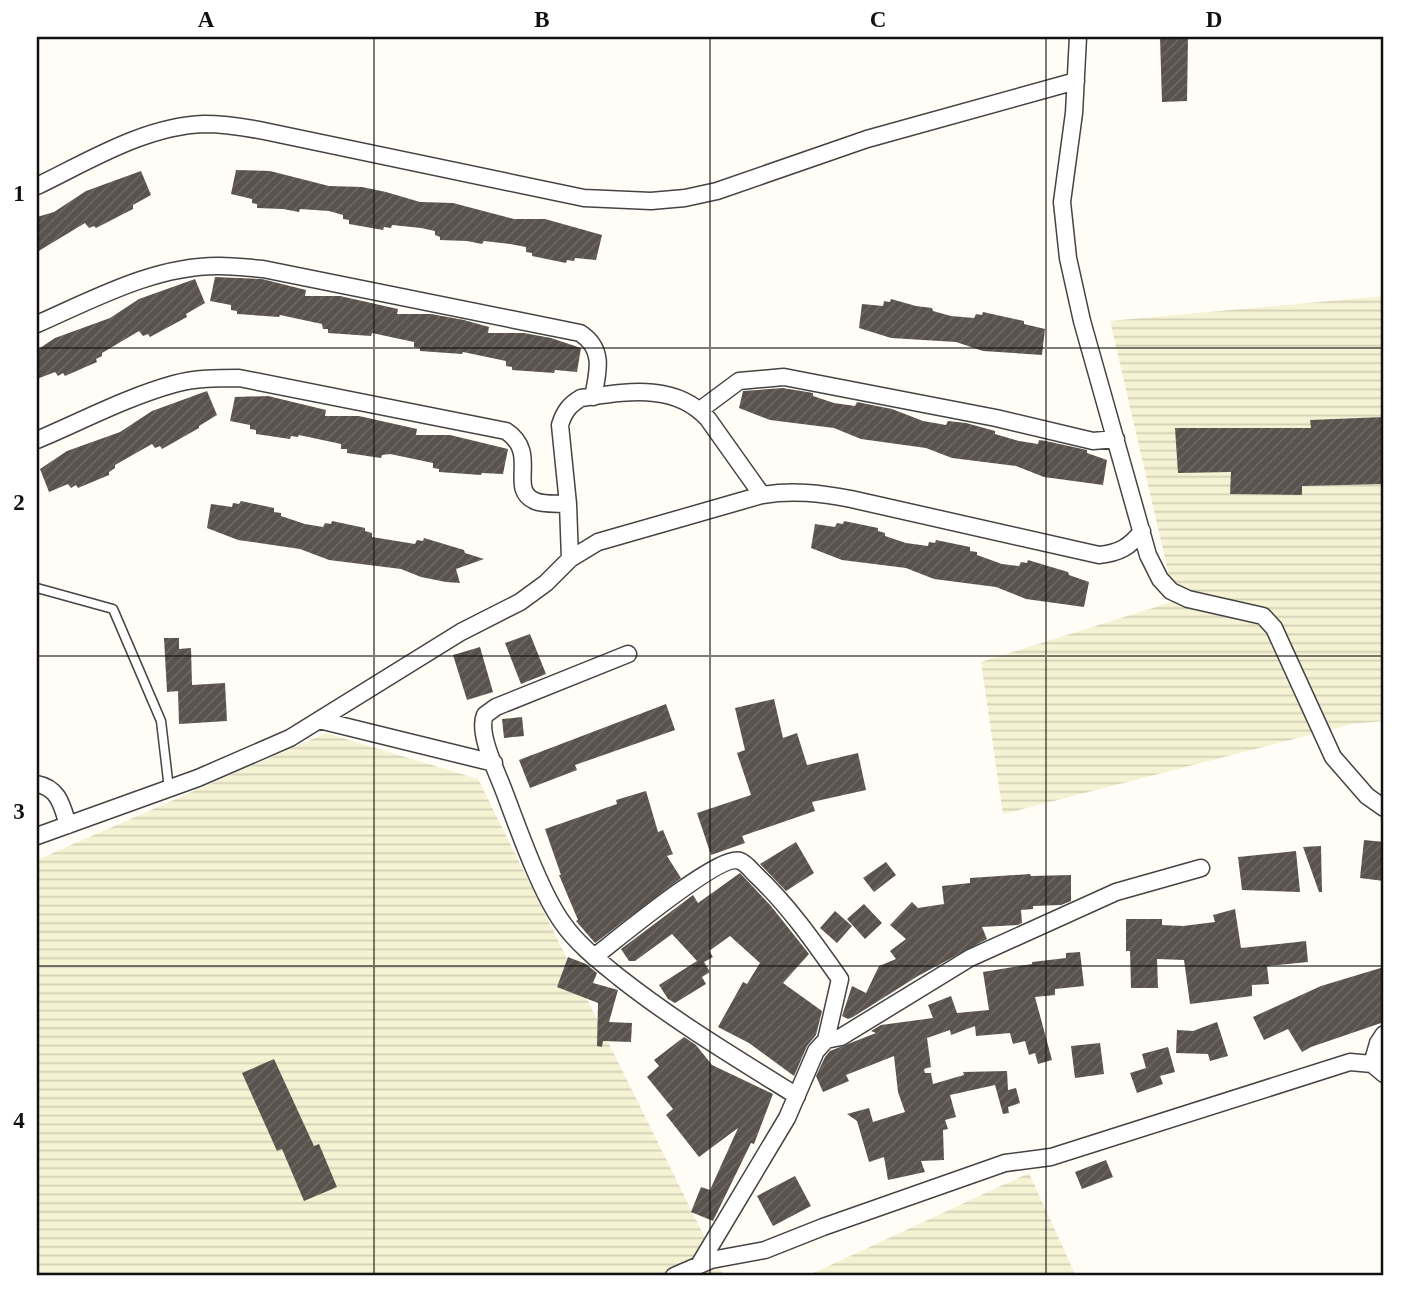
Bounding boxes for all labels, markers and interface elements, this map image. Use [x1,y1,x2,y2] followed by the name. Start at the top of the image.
[198,7,215,32] text: A
[534,7,550,32] text: B
[870,7,886,32] text: C
[1206,7,1222,32] text: D
[13,181,25,206] text: 1
[13,490,25,515] text: 2
[13,799,25,824] text: 3
[13,1108,25,1133] text: 4

